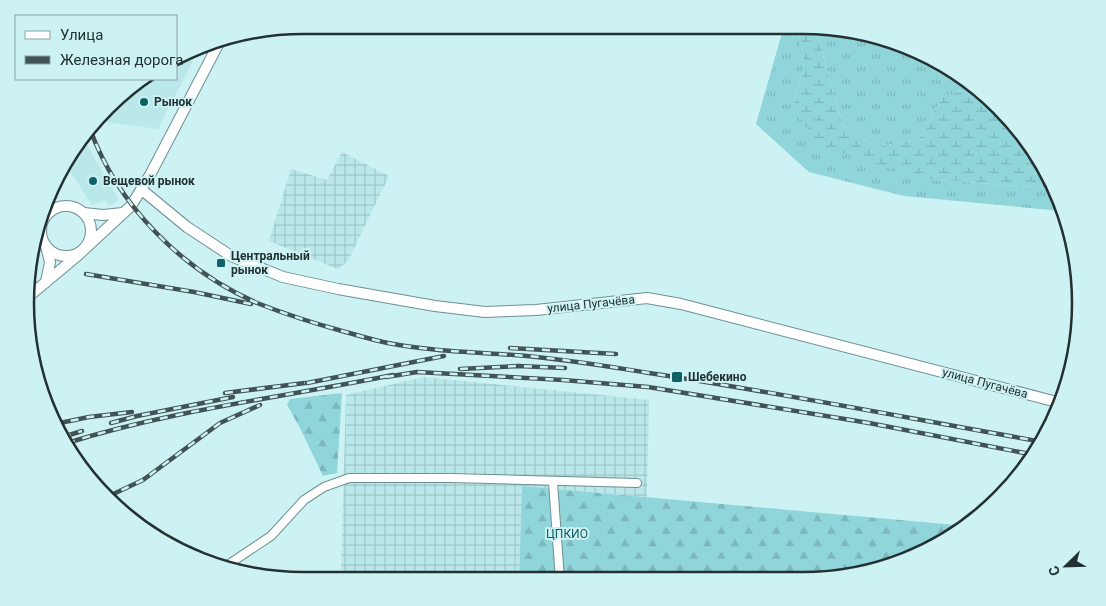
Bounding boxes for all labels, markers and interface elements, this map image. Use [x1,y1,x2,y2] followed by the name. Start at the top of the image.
[15,15,178,80] legend
[60,26,103,44] text: Улица
[60,51,183,69] text: Железная дорога
[154,95,192,109] place label: Рынок
[138,96,150,108] marker: Рынок
[103,174,195,188] place label: Вещевой рынок
[87,175,99,187] marker: Вещевой рынок
[231,249,310,277] place label: Центральный рынок
[215,257,227,269] marker: Центральный рынок
[547,292,635,316] street label: улица Пугачёва
[941,365,1029,401] street label: улица Пугачёва
[670,370,684,384] marker: Шебекино
[688,370,747,384] place label: Шебекино
[546,527,588,541] park label: ЦПКИО
[1041,541,1091,591] north arrow
[1045,564,1063,578] text: С

